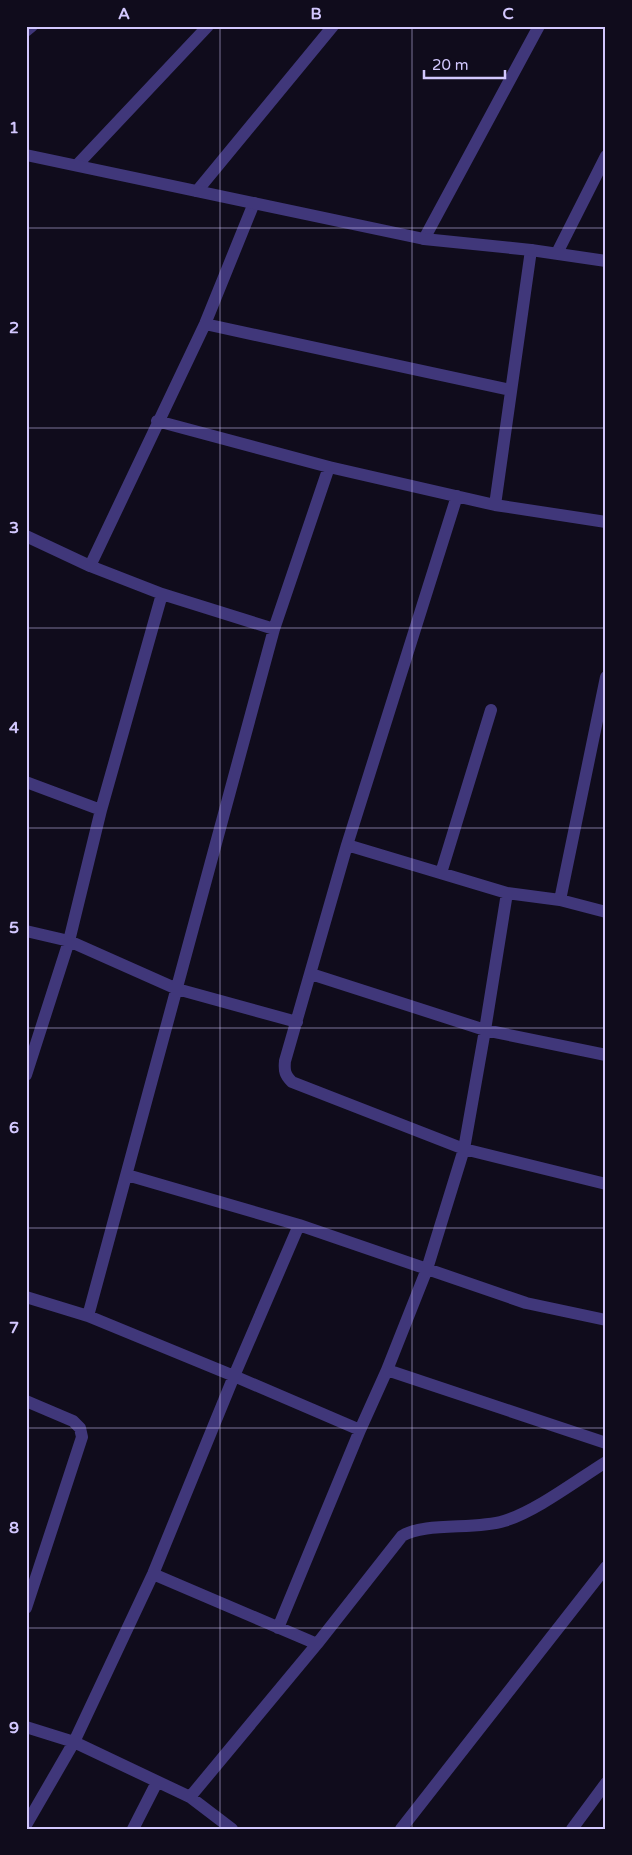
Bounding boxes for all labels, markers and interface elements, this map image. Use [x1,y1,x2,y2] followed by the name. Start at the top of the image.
[118,4,130,24] text: A
[310,4,322,24] text: B
[502,4,514,24] text: C
[424,48,506,80] scale bar
[432,56,469,74] text: 20 m
[9,118,19,138] text: 1
[9,318,19,338] text: 2
[9,518,19,538] text: 3
[9,718,19,738] text: 4
[9,918,19,938] text: 5
[9,1118,19,1138] text: 6
[9,1318,19,1338] text: 7
[9,1518,19,1538] text: 8
[9,1718,19,1738] text: 9

